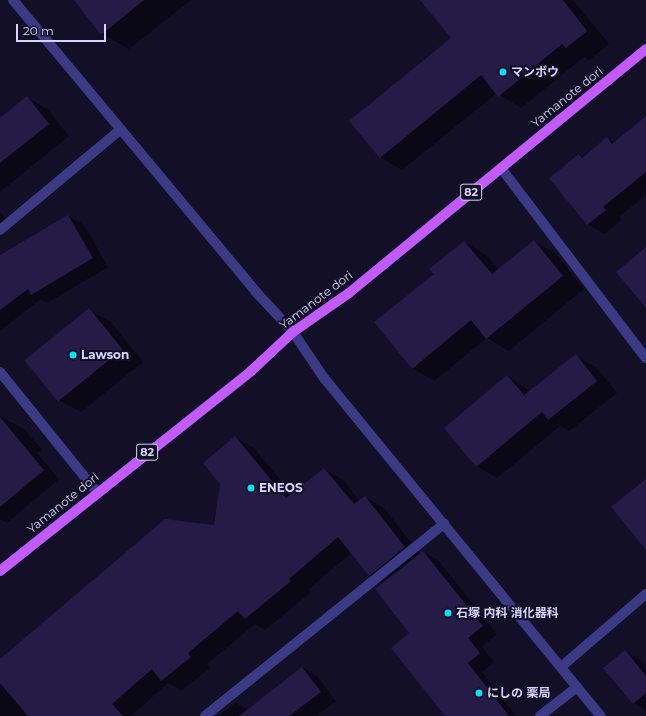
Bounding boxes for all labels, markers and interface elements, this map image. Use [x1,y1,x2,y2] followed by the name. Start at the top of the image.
[18,16,108,42] scale bar
[23,23,54,38] text: 20 m
[528,64,606,130] street label: Yamanote dori
[511,65,559,79] place label: マンボウ
[498,67,508,77] marker: マンボウ
[460,183,482,201] road number: 82
[277,268,355,332] street label: Yamanote dori
[81,348,129,362] place label: Lawson
[68,350,78,360] marker: Lawson
[136,443,158,461] road number: 82
[24,470,102,536] street label: Yamanote dori
[259,481,303,495] place label: ENEOS
[246,483,256,493] marker: ENEOS
[456,606,559,620] place label: 石塚 内科 消化器科
[443,608,453,618] marker: 石塚 内科 消化器科
[487,686,550,700] place label: にしの 薬局
[474,688,484,698] marker: にしの 薬局

